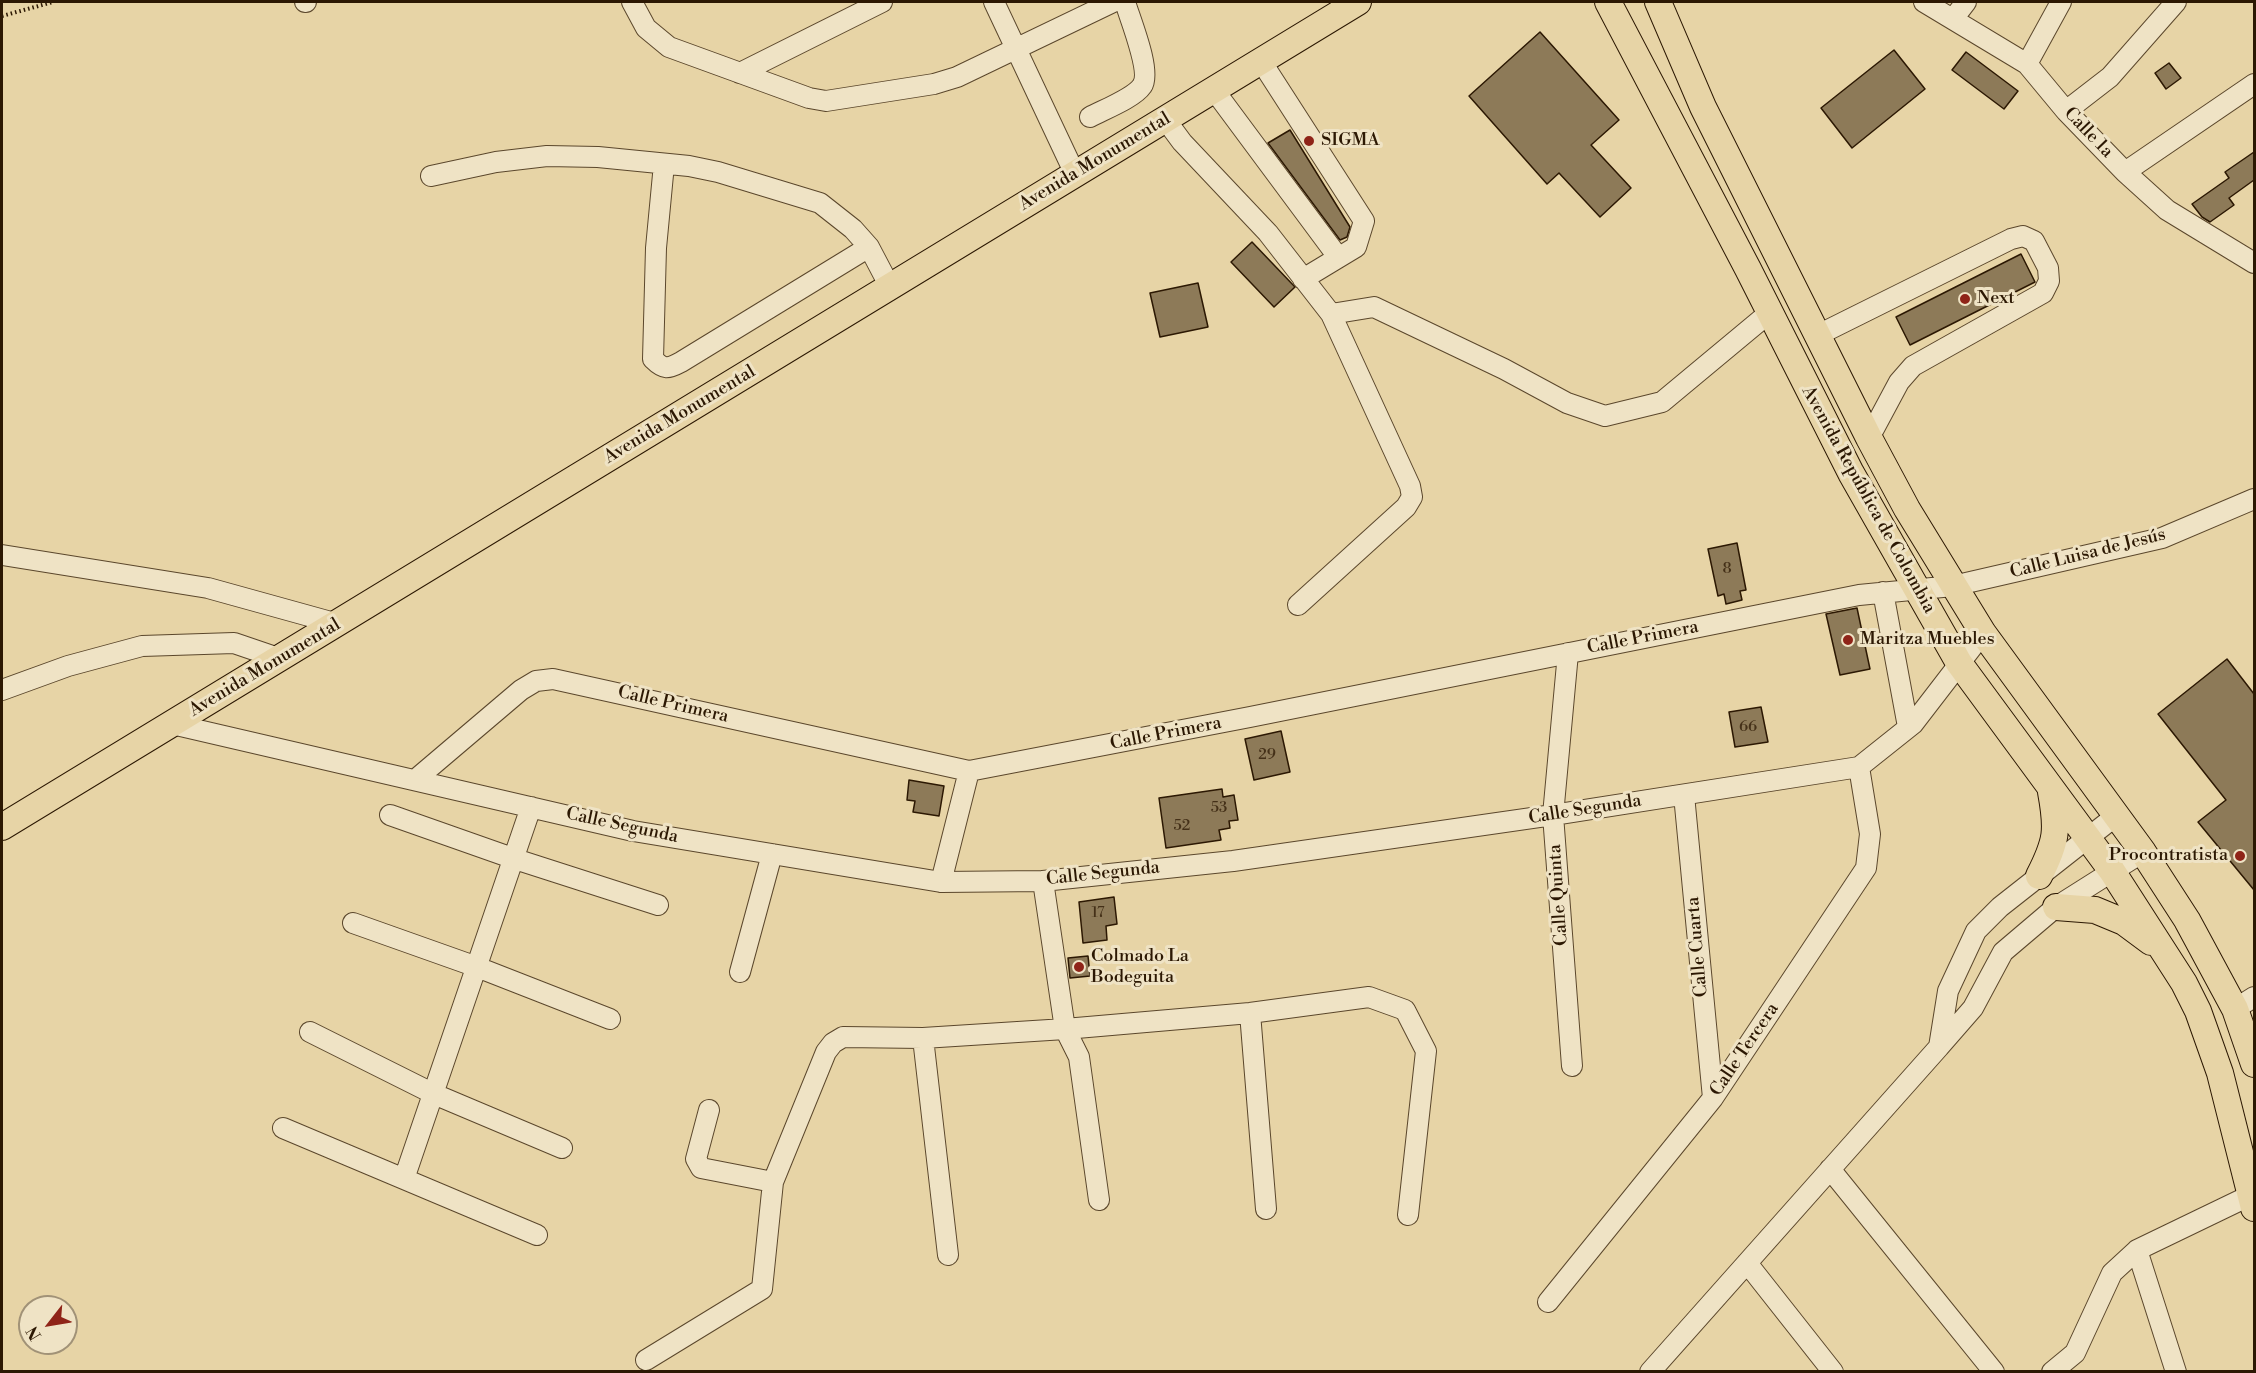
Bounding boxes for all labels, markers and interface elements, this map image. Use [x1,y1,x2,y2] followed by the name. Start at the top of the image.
[2059,103,2117,163] street label: Calle 1a
[1015,108,1175,216] street label: Avenida Monumental
[1321,130,1380,152] place label: SIGMA
[1302,134,1316,148] marker: SIGMA
[1977,288,2015,310] place label: Next
[1958,292,1972,306] marker: Next
[600,361,760,469] street label: Avenida Monumental
[1796,383,1940,617] street label: Avenida República de Colombia
[2008,524,2168,584] street label: Calle Luisa de Jesús
[1722,560,1732,578] house number: 8
[185,614,345,722] street label: Avenida Monumental
[1585,617,1701,659] street label: Calle Primera
[1860,629,1995,651] place label: Maritza Muebles
[1841,633,1855,647] marker: Maritza Muebles
[616,682,730,728] street label: Calle Primera
[1108,713,1224,755] street label: Calle Primera
[1739,718,1757,736] house number: 66
[1258,746,1276,764] house number: 29
[1527,790,1643,830] street label: Calle Segunda
[1211,799,1227,817] house number: 53
[564,804,680,848] street label: Calle Segunda
[1174,817,1190,835] house number: 52
[1545,844,1573,946] street label: Calle Quinta
[2109,845,2228,867] place label: Procontratista
[2233,849,2247,863] marker: Procontratista
[1045,857,1161,891] street label: Calle Segunda
[1683,896,1713,998] street label: Calle Cuarta
[1091,904,1105,922] house number: 17
[1091,946,1189,988] place label: Colmado La Bodeguita
[1072,960,1086,974] marker: Colmado La Bodeguita
[1706,999,1784,1101] street label: Calle Tercera
[18,1295,78,1355] north arrow
[22,1323,46,1344] text: N

